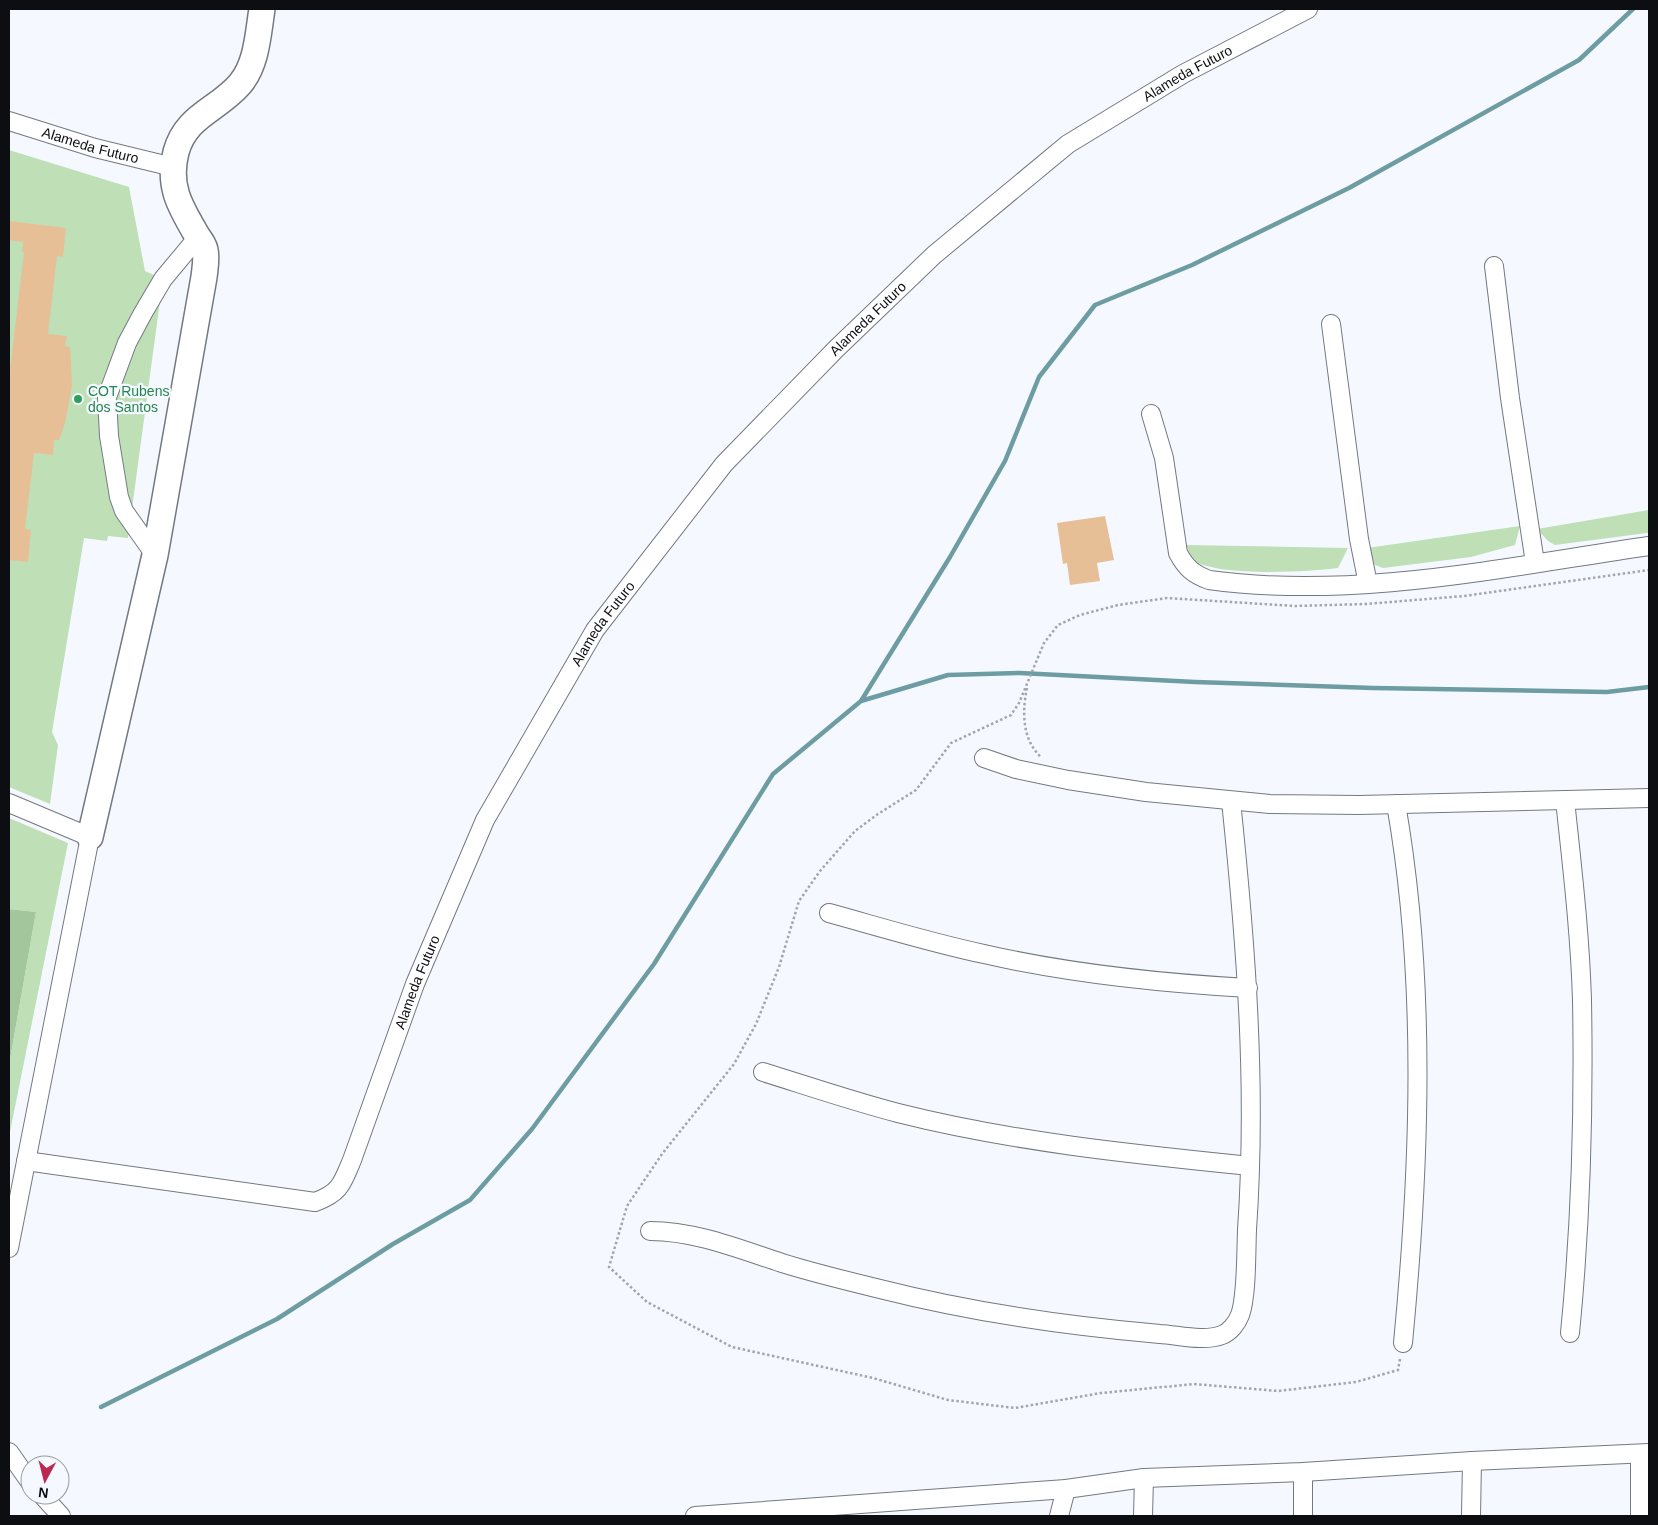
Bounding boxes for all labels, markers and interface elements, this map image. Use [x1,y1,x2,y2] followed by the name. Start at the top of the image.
[1140,42,1235,104] street label: Alameda Futuro
[40,124,141,166] street label: Alameda Futuro
[826,278,909,359] street label: Alameda Futuro
[88,383,169,415] place label: COT Rubens dos Santos
[72,393,84,405] marker: COT Rubens dos Santos
[568,578,638,669] street label: Alameda Futuro
[392,932,443,1031] street label: Alameda Futuro
[20,1455,70,1505] north arrow
[37,1484,49,1501] text: N

